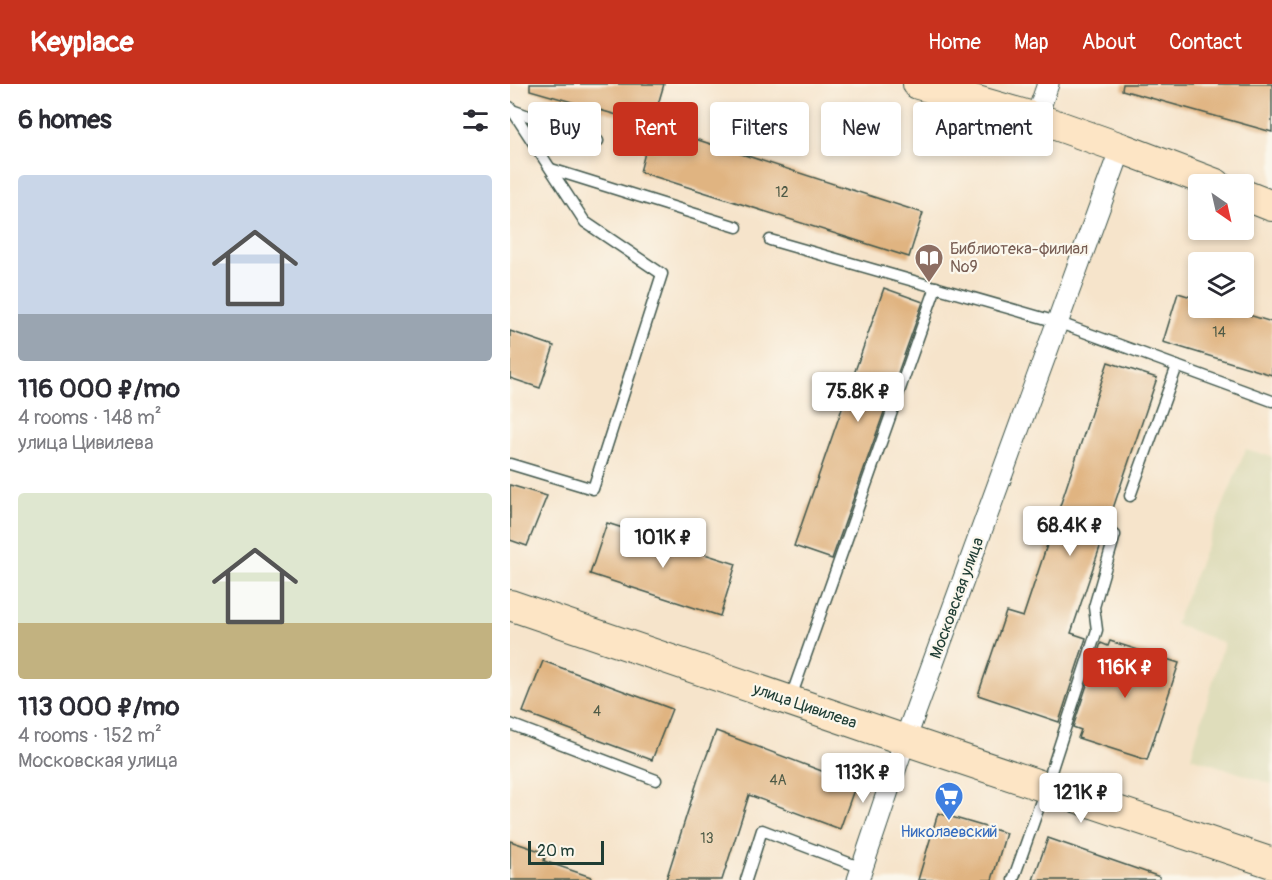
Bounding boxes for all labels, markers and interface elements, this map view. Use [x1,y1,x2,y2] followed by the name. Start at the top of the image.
[30,25,134,60] text: Keyplace
[928,29,981,56] text: Home
[1014,29,1049,56] text: Map
[1082,29,1136,56] text: About
[1169,29,1242,56] text: Contact
[528,102,601,156] chip: Buy
[613,102,698,156] chip: Rent
[710,102,809,156] chip: Filters
[821,102,901,156] chip: New
[913,102,1053,156] chip: Apartment
[18,104,112,136] text: 6 homes
[459,104,492,137] icon: filters
[1188,174,1254,240] north arrow
[1188,174,1254,318] map controls
[775,184,789,201] house number: 12
[201,214,309,322] icon: home
[950,239,1088,277] place label: Библиотека-филиал №9
[913,242,945,284] library icon: Библиотека-филиал №9
[1188,252,1254,318] button: layers
[1212,324,1226,341] house number: 14
[803,372,913,423] pin: 75.8K ₽
[18,373,180,405] text: 116 000 ₽/mo
[826,379,890,404] text: 75.8K ₽
[18,405,162,430] text: 4 rooms · 148 m²
[18,430,154,455] text: улица Цивилева
[1015,506,1125,557] pin: 68.4K ₽
[1037,513,1103,538] text: 68.4K ₽
[614,518,712,569] pin: 101K ₽
[634,525,692,550] text: 101K ₽
[201,532,309,640] icon: home
[926,535,988,661] street label: Московская улица
[1076,648,1174,699] pin: 116K ₽
[1097,655,1153,680] text: 116K ₽
[750,679,860,733] street label: улица Цивилева
[18,691,179,723] text: 113 000 ₽/mo
[593,703,601,720] house number: 4
[18,723,162,748] text: 4 rooms · 152 m²
[18,748,178,773] text: Московская улица
[814,753,912,804] pin: 113K ₽
[835,760,891,785] text: 113K ₽
[769,772,787,789] house number: 4А
[1032,773,1130,824] pin: 121K ₽
[933,780,965,822] supermarket icon: Николаевский
[1053,780,1109,805] text: 121K ₽
[901,822,997,842] place label: Николаевский
[700,830,714,847] house number: 13
[528,838,604,866] scale bar
[537,841,575,861] text: 20 m

